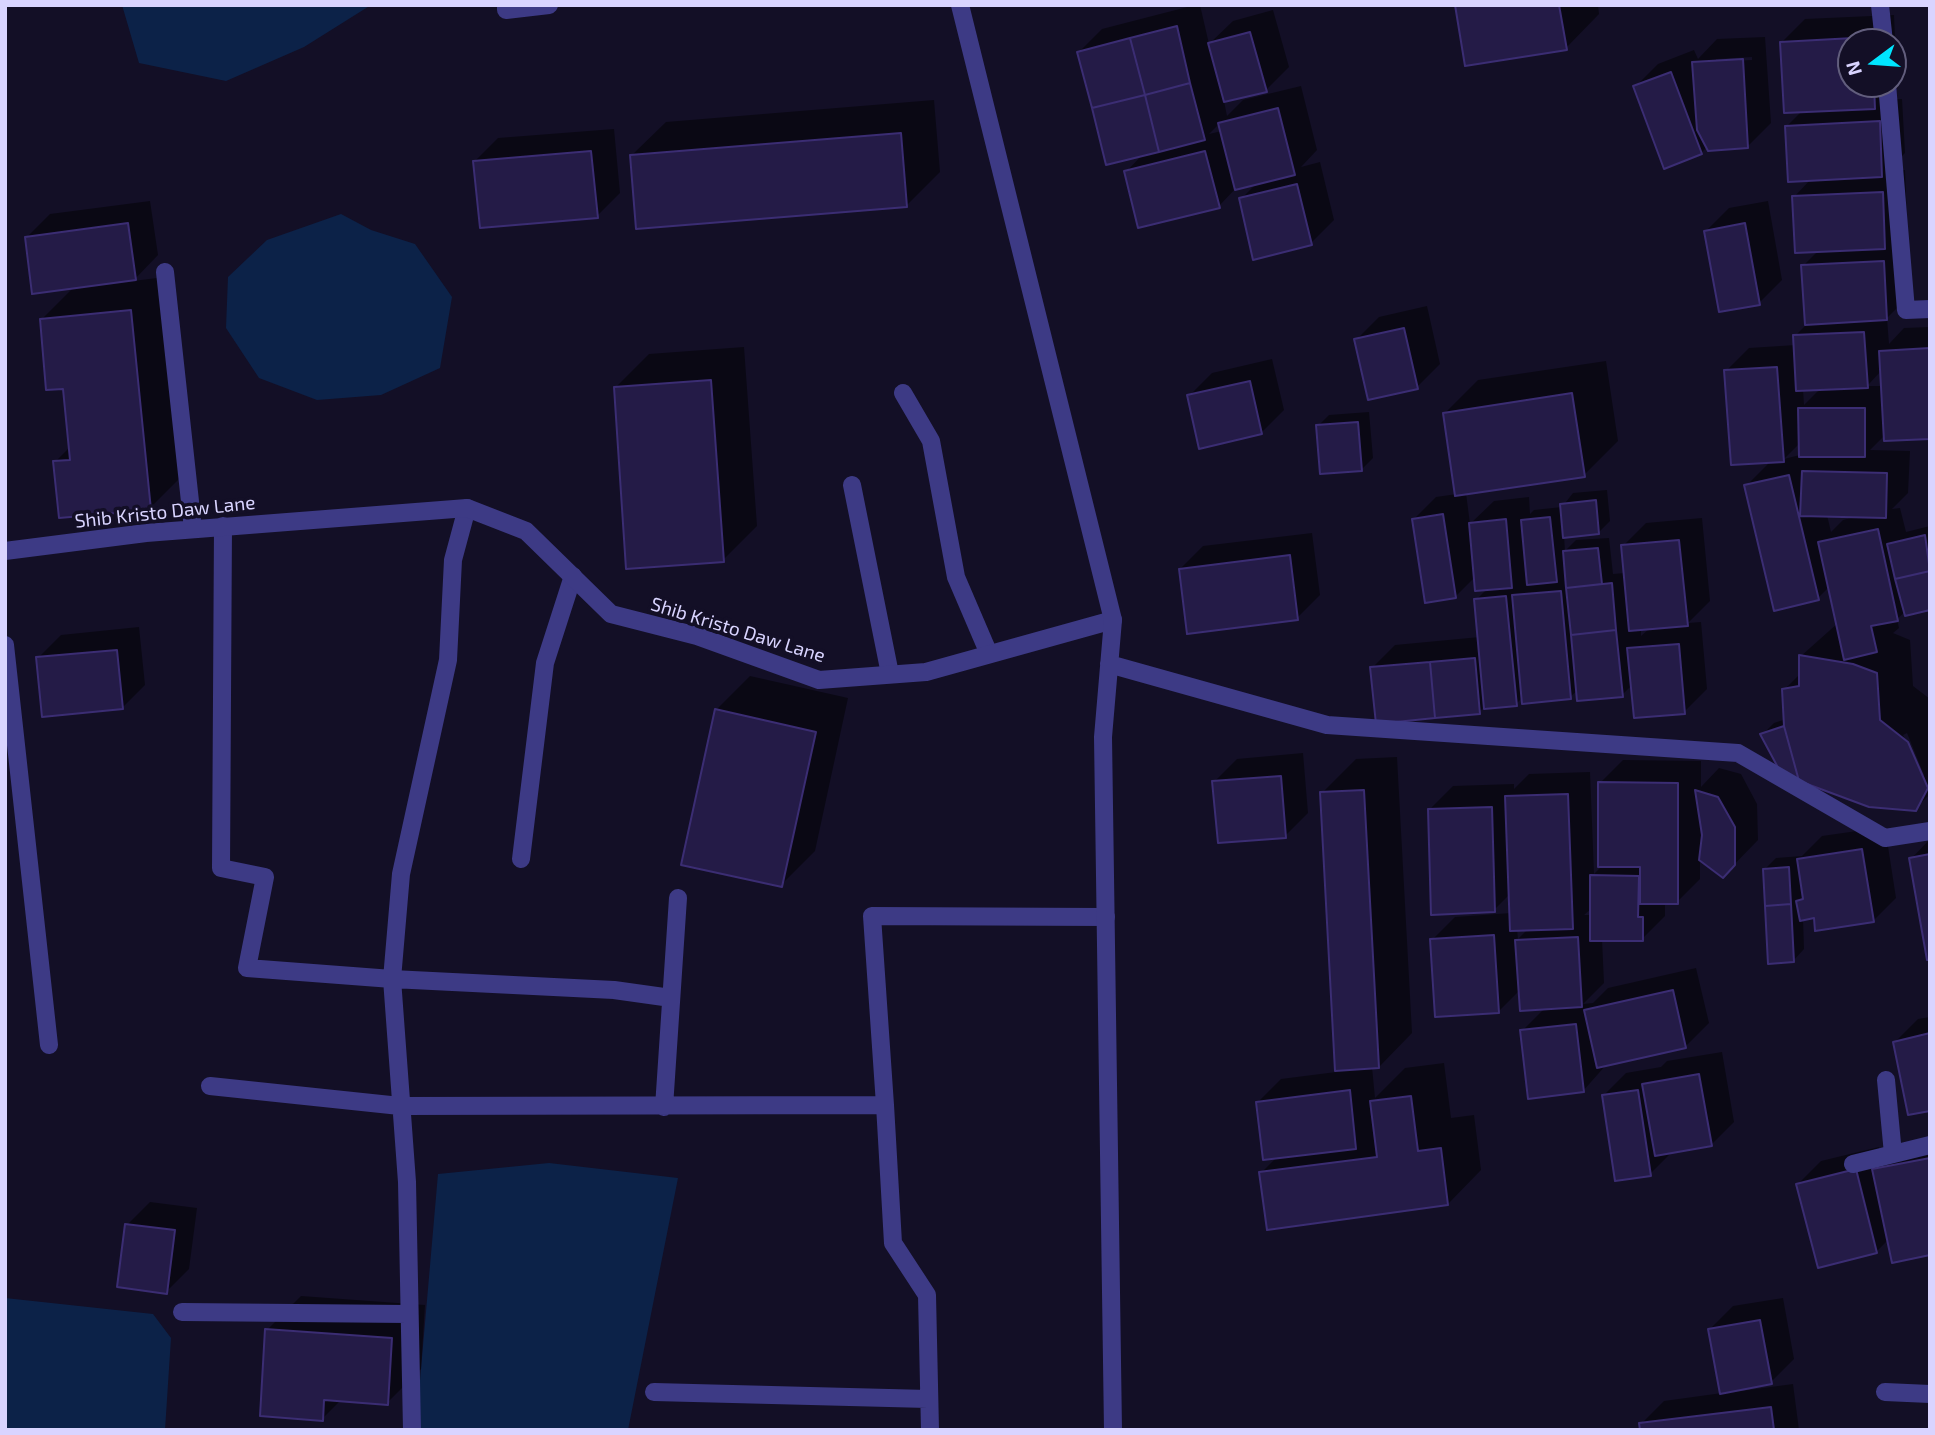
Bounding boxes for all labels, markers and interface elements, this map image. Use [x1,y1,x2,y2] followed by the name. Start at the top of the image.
[1837,28,1907,98] north arrow
[1840,59,1866,78] text: N
[74,491,256,533] street label: Shib Kristo Daw Lane
[648,593,828,667] street label: Shib Kristo Daw Lane

